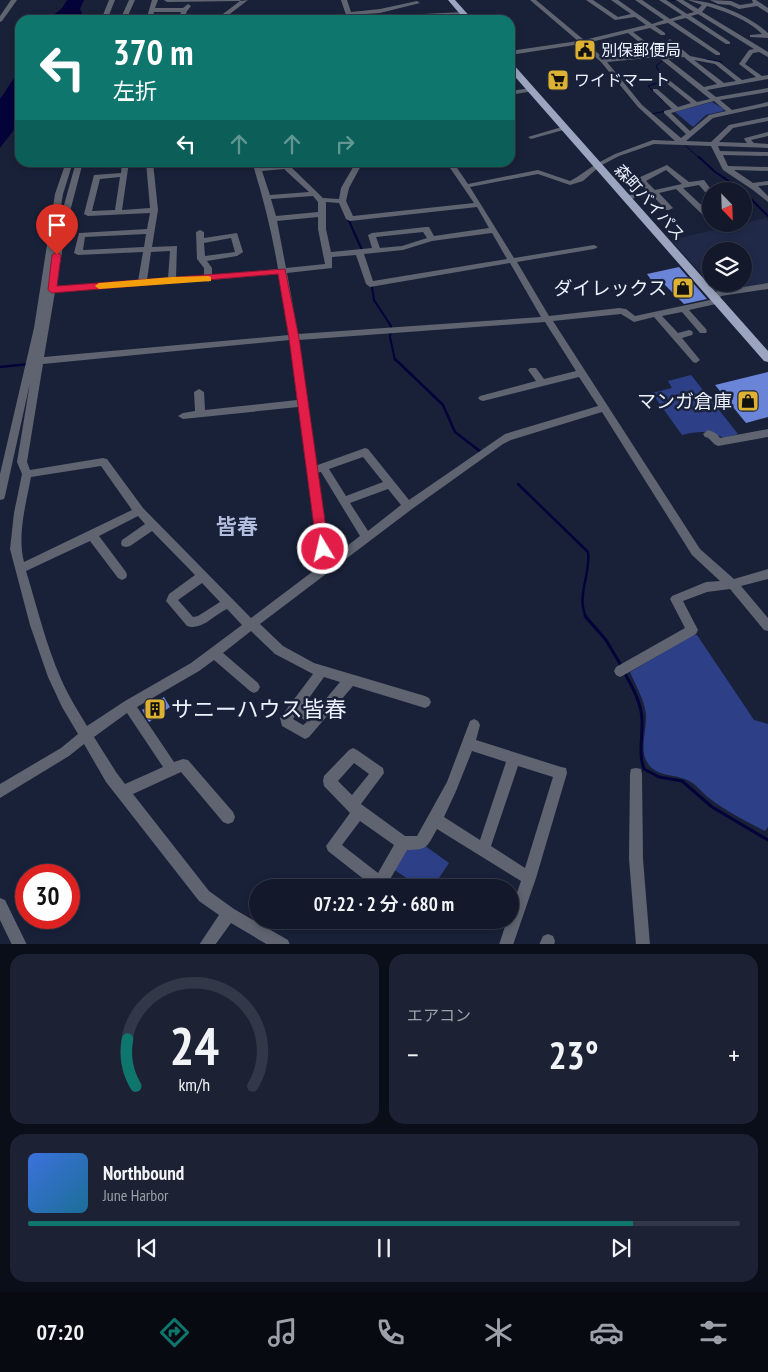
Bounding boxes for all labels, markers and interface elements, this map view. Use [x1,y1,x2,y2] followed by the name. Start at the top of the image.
[113,29,194,75] text: 370 m
[30,35,95,100] icon: left
[573,38,597,62] public building icon: 別保郵便局
[601,40,681,60] place label: 別保郵便局
[546,68,570,92] supermarket icon: ワイドマート
[574,70,670,90] place label: ワイドマート
[113,77,157,105] text: 左折
[172,130,200,158] icon: left
[225,130,253,158] icon: ahead
[278,130,306,158] icon: ahead
[331,130,359,158] icon: right
[611,160,689,244] street label: 森町バイパス
[702,182,752,232] north arrow
[702,182,752,292] map controls
[36,204,78,255] pin
[43,211,71,239] icon: arrive
[702,242,752,292] button: layers
[554,276,667,300] place label: ダイレックス
[671,276,695,300] shop icon: ダイレックス
[637,389,732,413] place label: マンガ倉庫
[736,389,760,413] shop icon: マンガ倉庫
[216,513,258,540] district label: 皆春
[296,522,348,574] position arrow
[171,695,347,723] place label: サニーハウス皆春
[143,697,167,721] building icon: サニーハウス皆春
[15,864,80,929] speed limit sign: 30
[314,892,454,916] text: 07:22 · 2 分 · 680 m
[407,1005,471,1025] text: エアコン
[170,1012,219,1079] text: 24
[548,1030,599,1079] text: 23°
[407,1036,419,1073] text: −
[728,1036,740,1073] text: +
[179,1073,210,1096] text: km/h
[103,1161,184,1185] text: Northbound
[103,1185,168,1205] text: June Harbor
[133,1234,161,1262] icon: previous
[370,1234,398,1262] icon: pause
[607,1234,635,1262] icon: next
[157,1315,192,1350] icon: directions
[265,1315,300,1350] icon: music
[373,1315,408,1350] icon: phone
[481,1315,516,1350] icon: climate
[589,1315,624,1350] icon: car
[696,1315,731,1350] icon: filters
[36,1318,84,1346] text: 07:20

